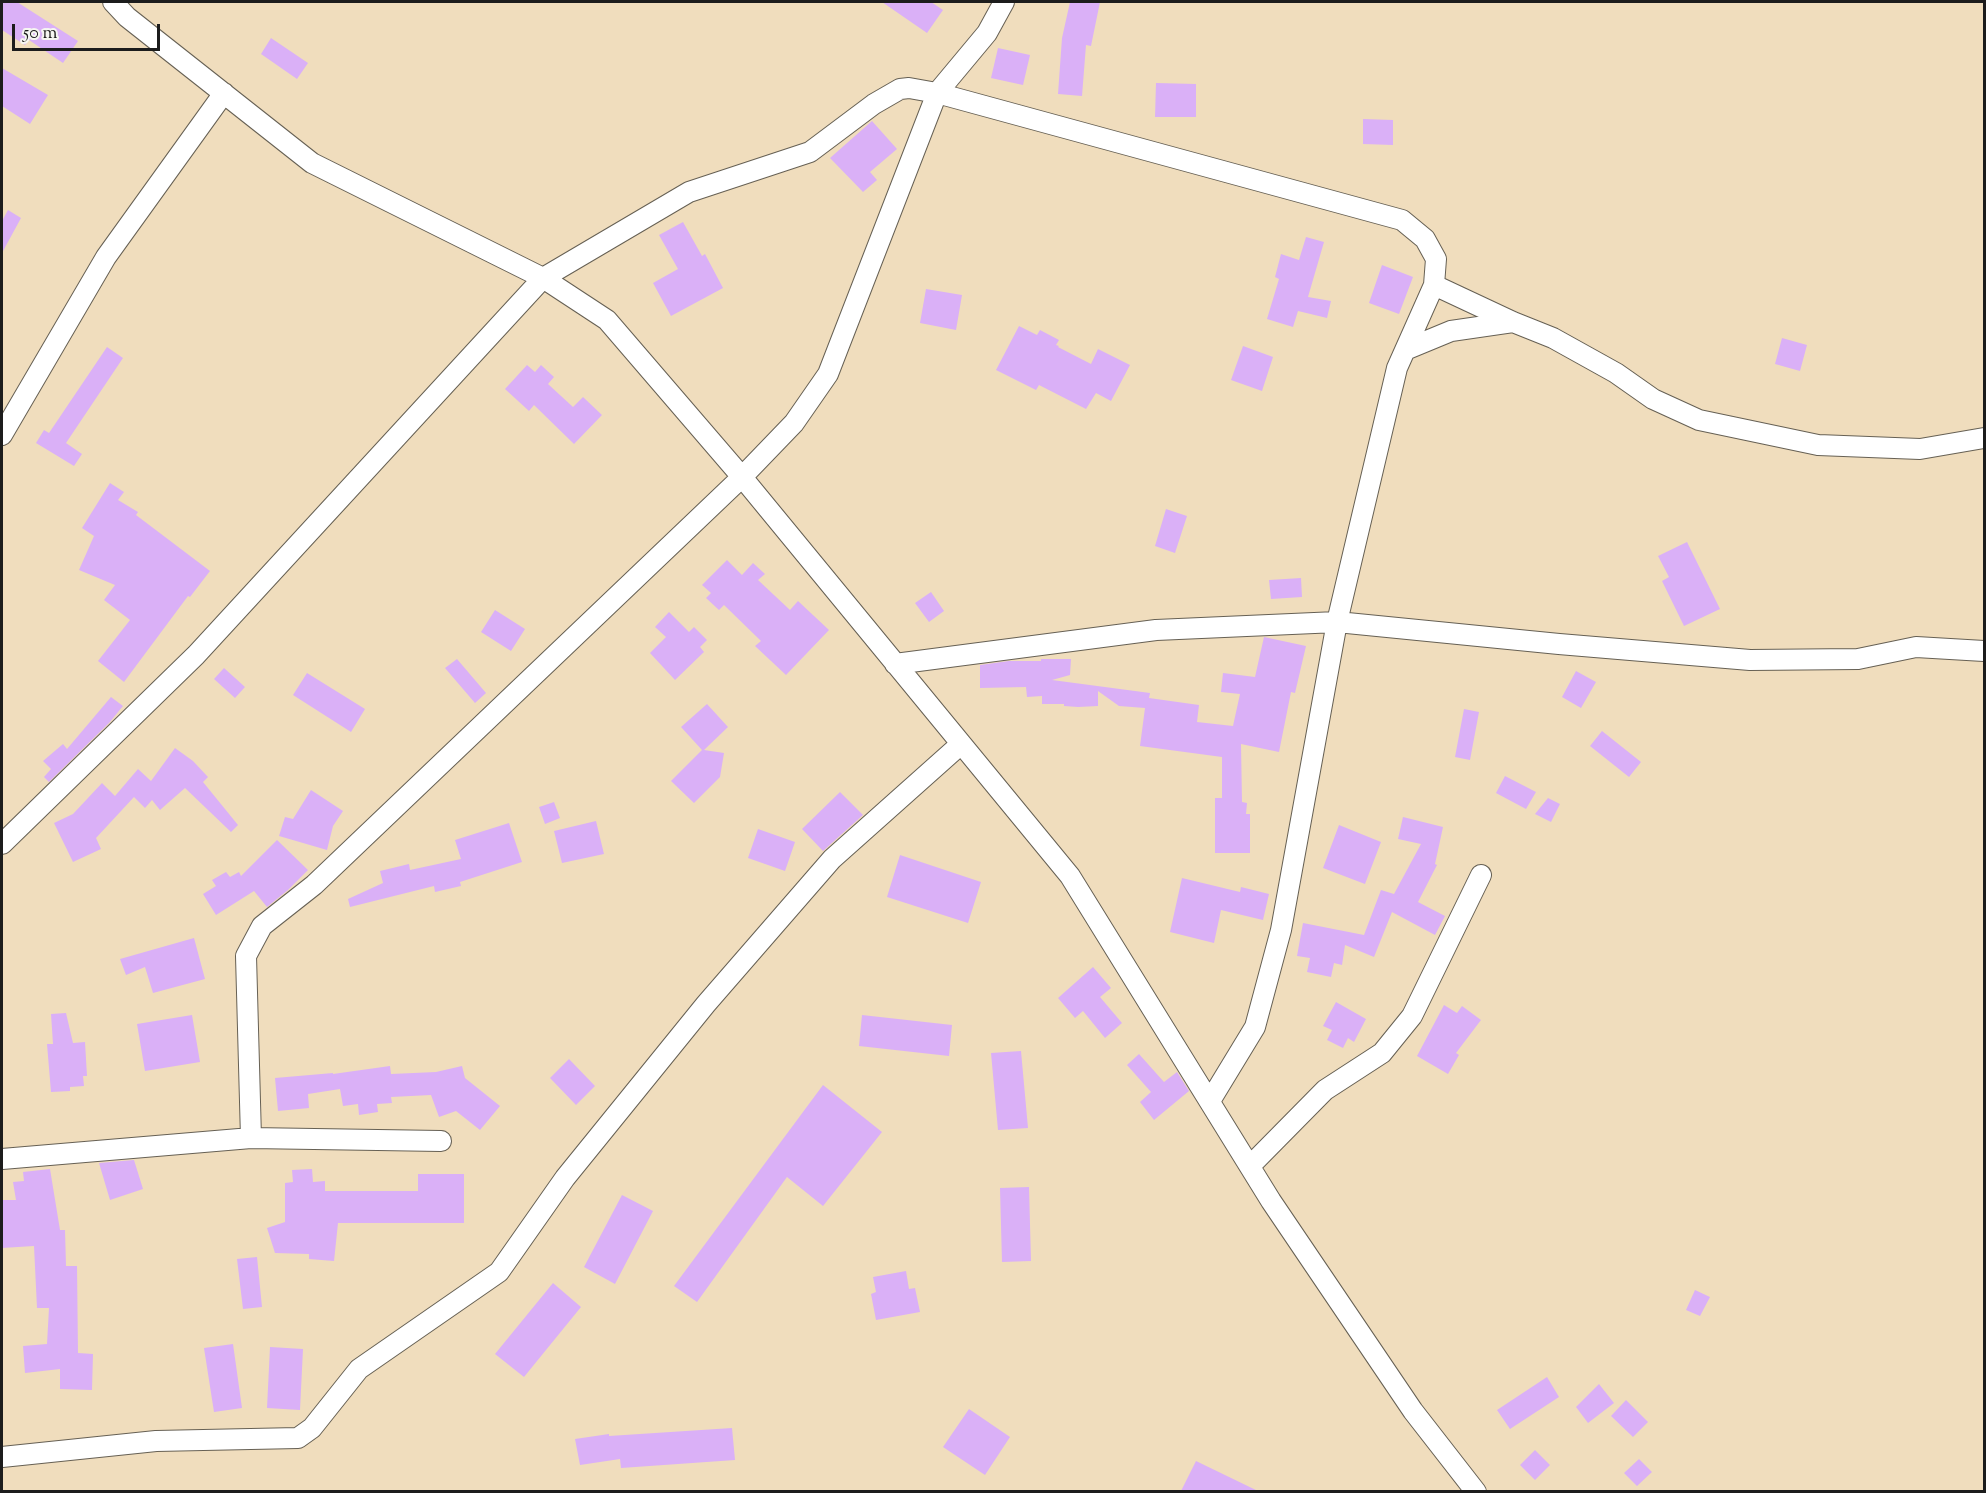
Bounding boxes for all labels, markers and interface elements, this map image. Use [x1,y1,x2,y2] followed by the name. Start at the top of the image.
[15,12,164,50] scale bar
[23,21,57,47] text: 50 m

